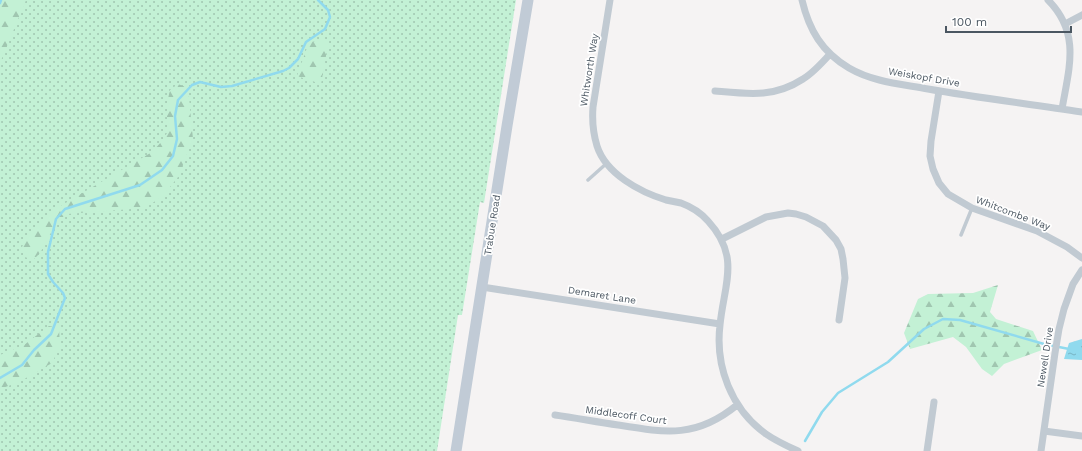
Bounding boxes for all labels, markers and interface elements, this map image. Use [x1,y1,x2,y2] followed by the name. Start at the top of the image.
[946,8,1071,34] scale bar
[952,15,987,29] text: 100 m
[578,32,600,107] street label: Whitworth Way
[887,65,961,89] street label: Weiskopf Drive
[482,194,502,256] street label: Trabue Road
[974,194,1053,233] street label: Whitcombe Way
[567,284,637,306] street label: Demaret Lane
[1035,326,1055,388] street label: Newell Drive
[585,404,668,426] street label: Middlecoff Court

